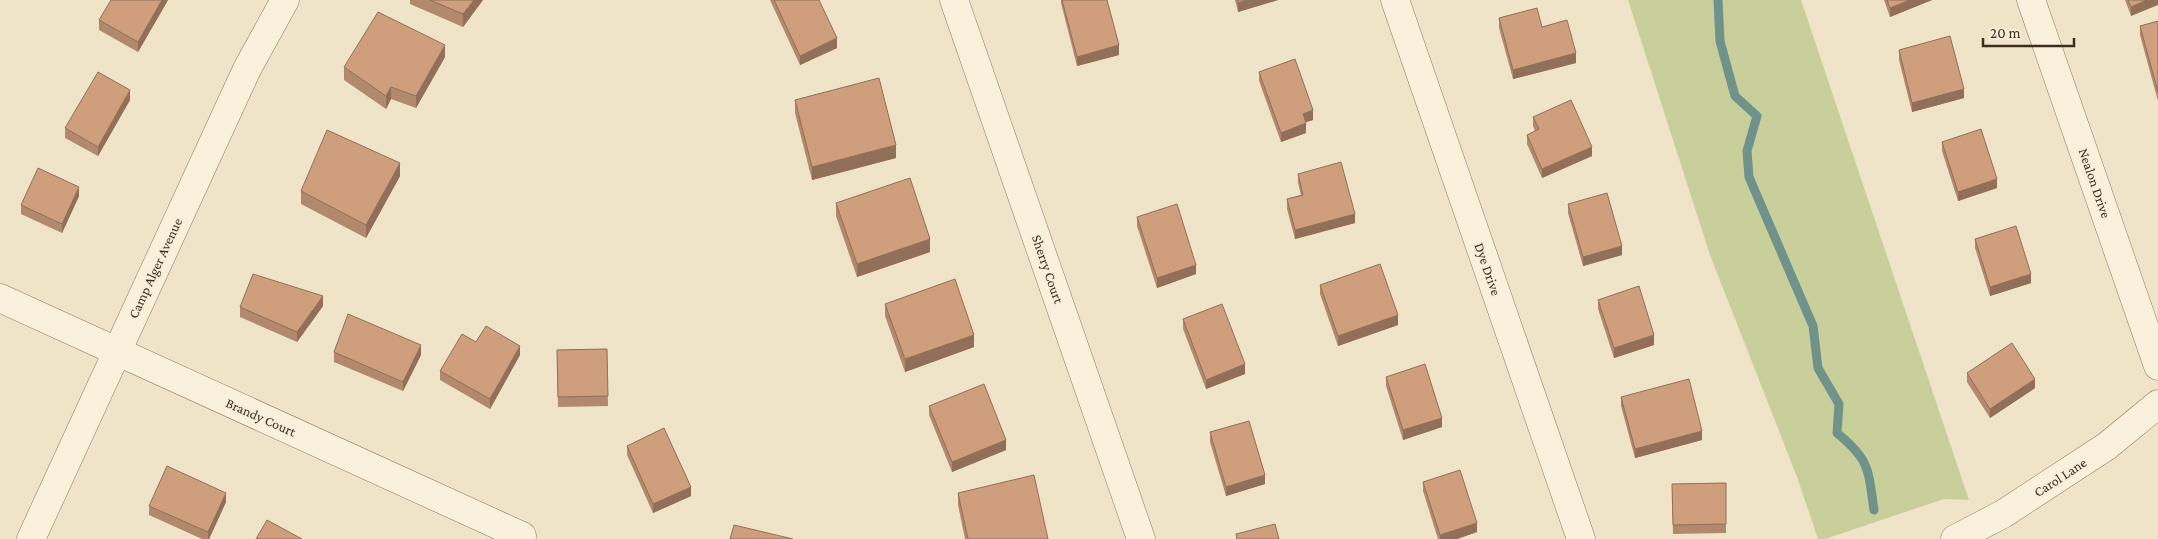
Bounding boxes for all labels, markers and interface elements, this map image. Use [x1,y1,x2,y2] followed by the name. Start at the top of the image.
[1983,15,2074,47] scale bar
[1990,25,2021,41] text: 20 m
[2076,146,2114,220] street label: Nealon Drive
[125,215,185,321] street label: Camp Alger Avenue
[1029,233,1067,306] street label: Sherry Court
[1472,240,1504,298] street label: Dye Drive
[223,394,299,440] street label: Brandy Court
[2031,454,2089,500] street label: Carol Lane

